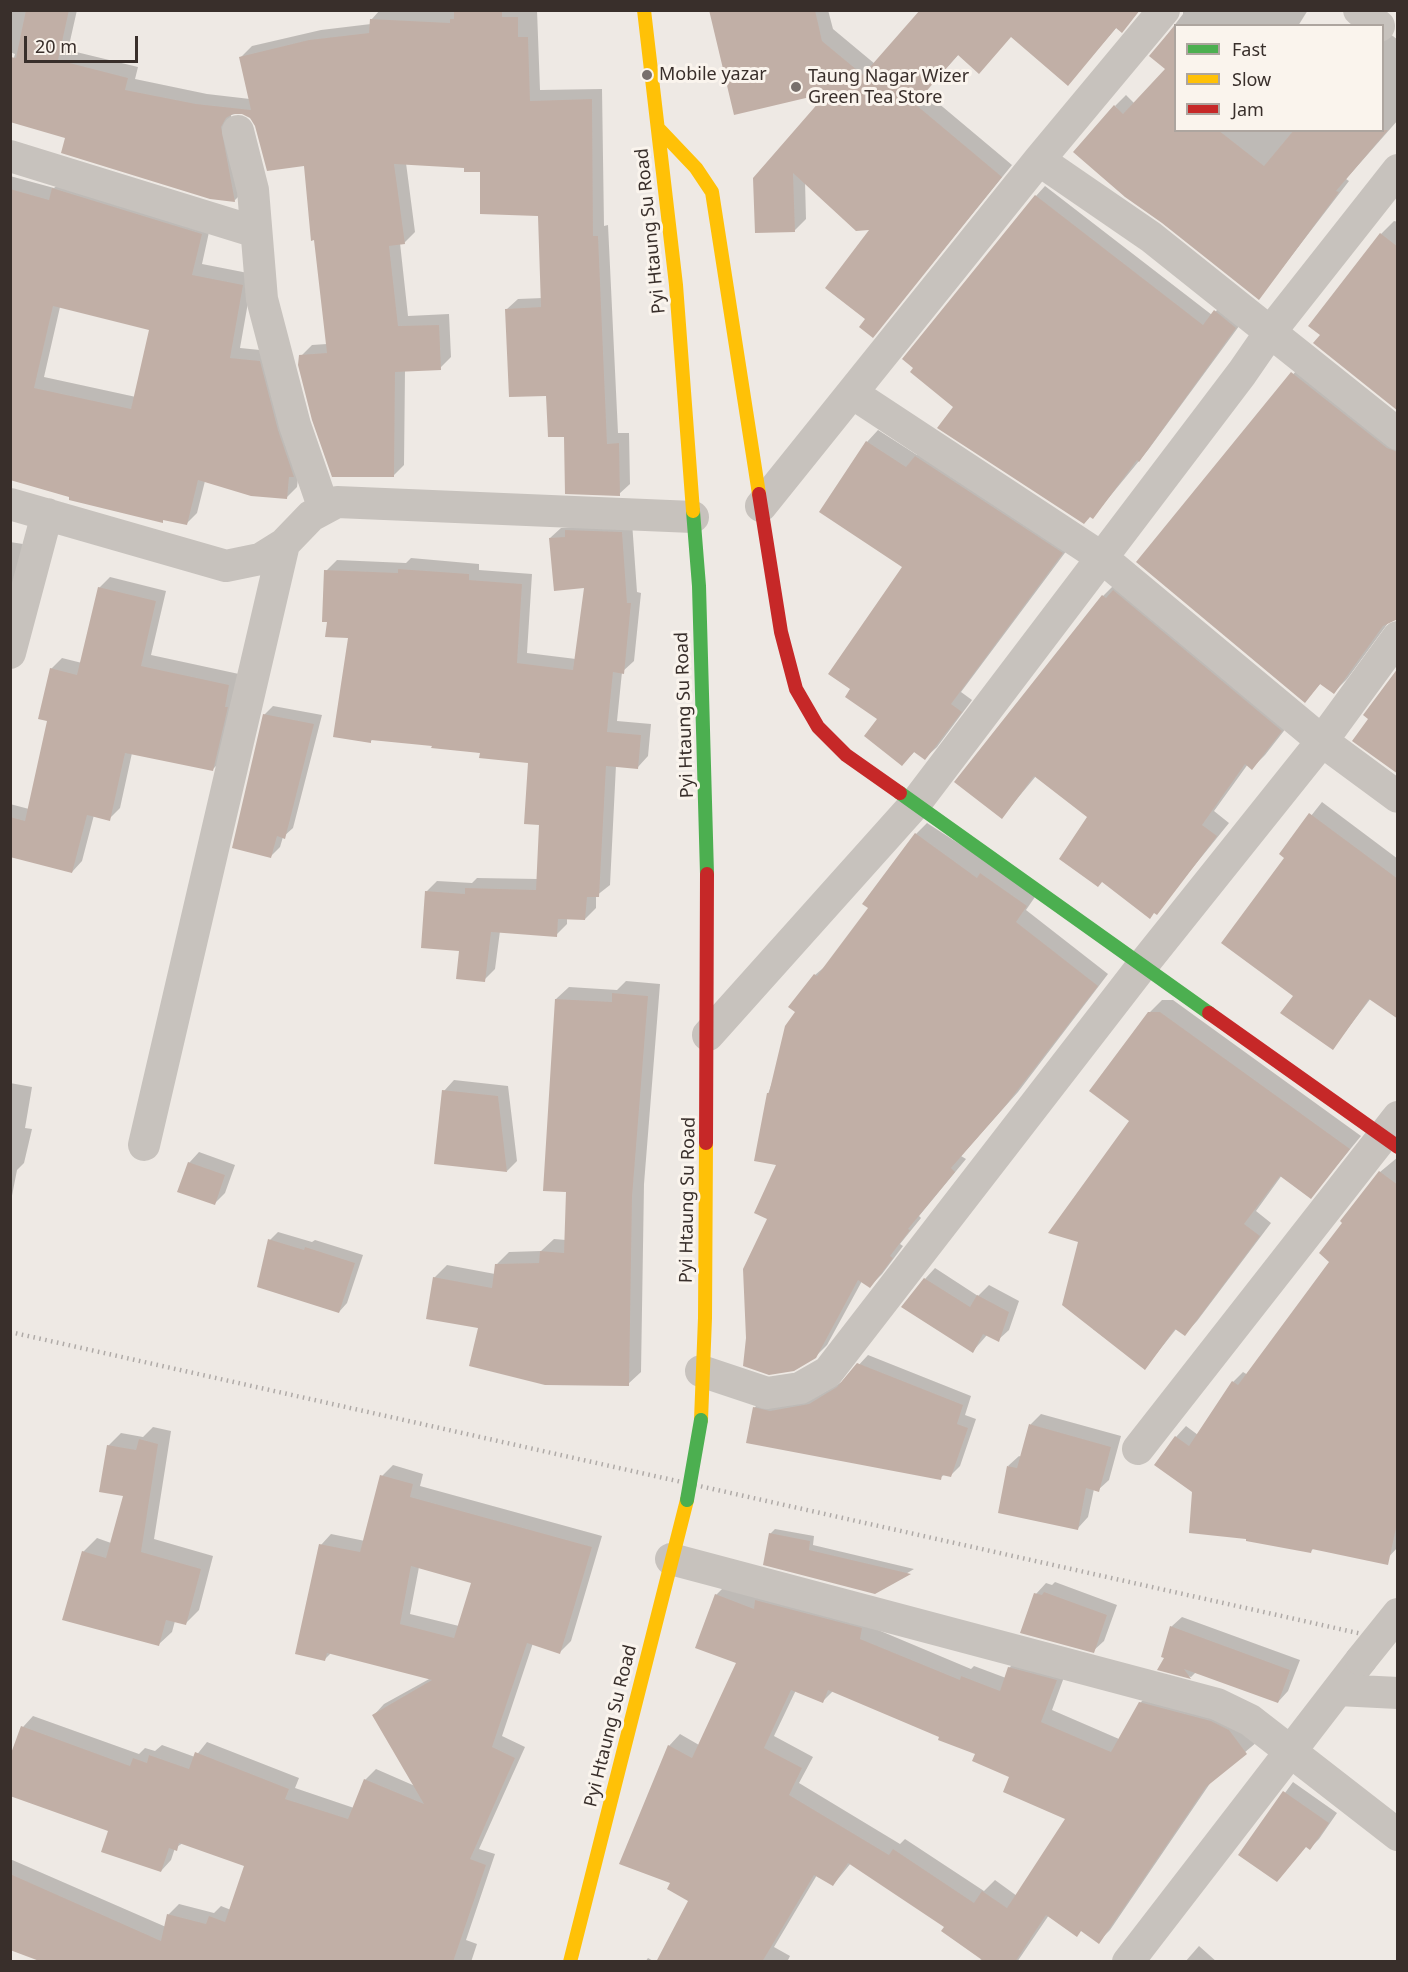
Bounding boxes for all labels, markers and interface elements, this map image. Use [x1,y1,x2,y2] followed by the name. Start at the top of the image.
[27,24,141,62] scale bar
[1174,24,1384,132] legend
[35,34,77,58] text: 20 m
[1232,37,1267,61] text: Fast
[659,64,767,86] place label: Mobile yazar
[808,66,969,109] place label: Taung Nagar Wizer Green Tea Store
[1232,67,1271,91] text: Slow
[640,68,654,82] marker: Mobile yazar
[789,80,803,94] marker: Taung Nagar Wizer Green Tea Store
[1232,97,1264,121] text: Jam
[632,147,670,315] street label: Pyi Htaung Su Road
[671,632,699,798] street label: Pyi Htaung Su Road
[676,1117,700,1283] street label: Pyi Htaung Su Road
[580,1643,642,1809] street label: Pyi Htaung Su Road

